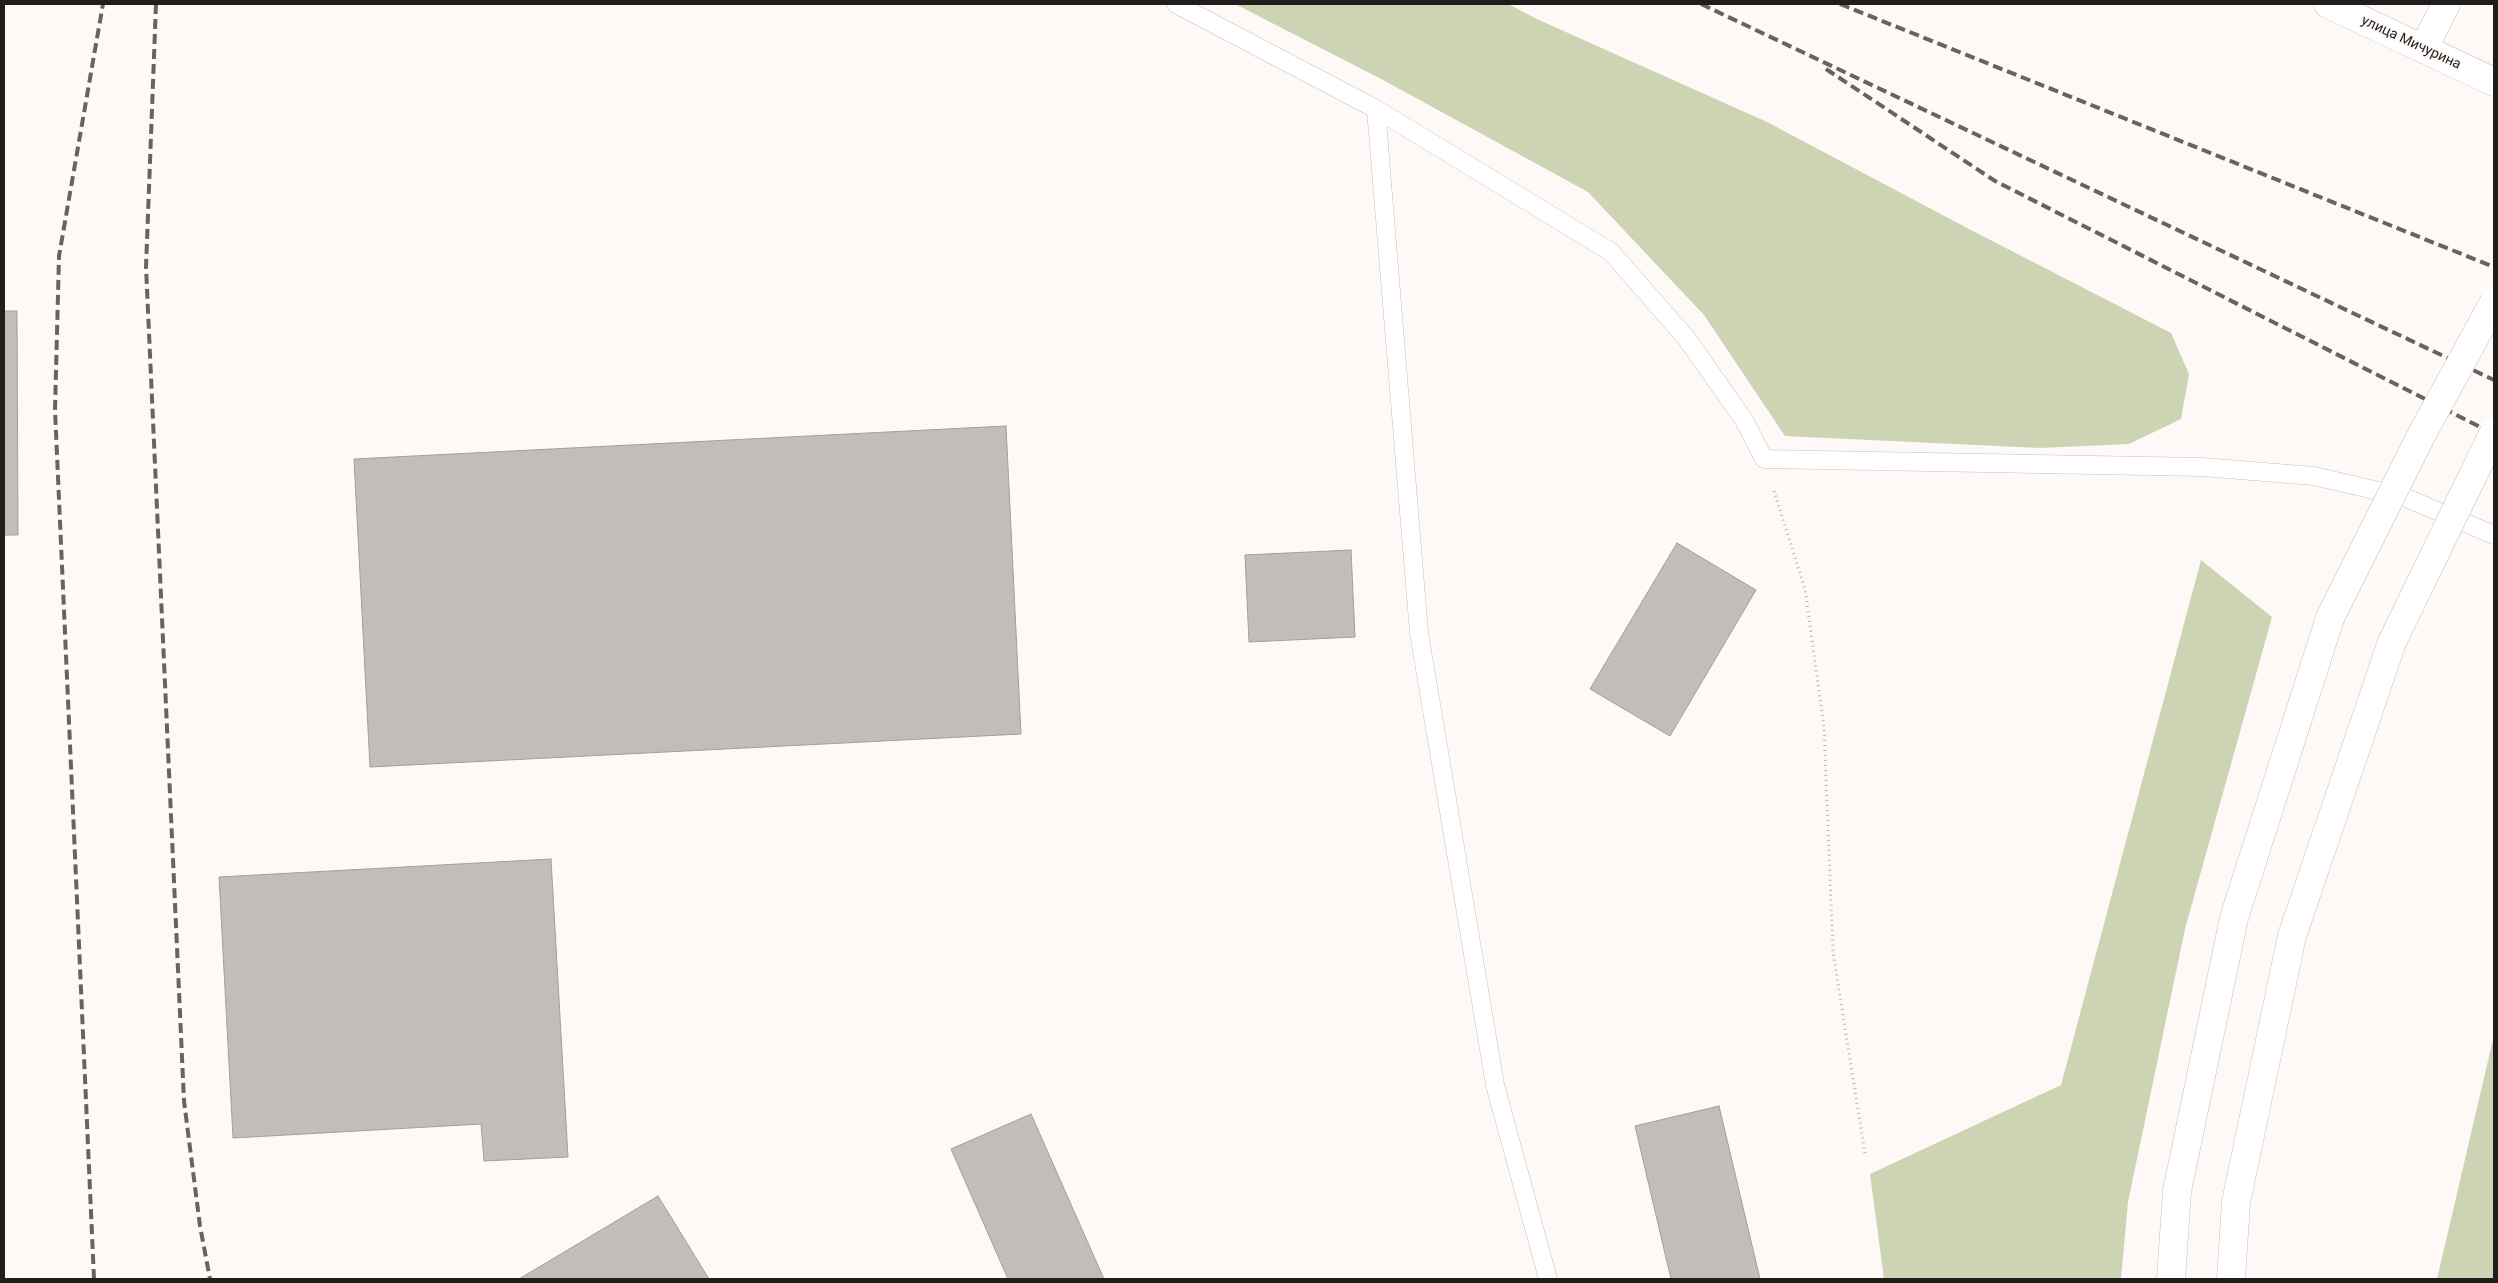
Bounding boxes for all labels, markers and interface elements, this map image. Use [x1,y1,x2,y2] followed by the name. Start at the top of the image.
[2358,13,2464,73] street label: улица Мичурина

